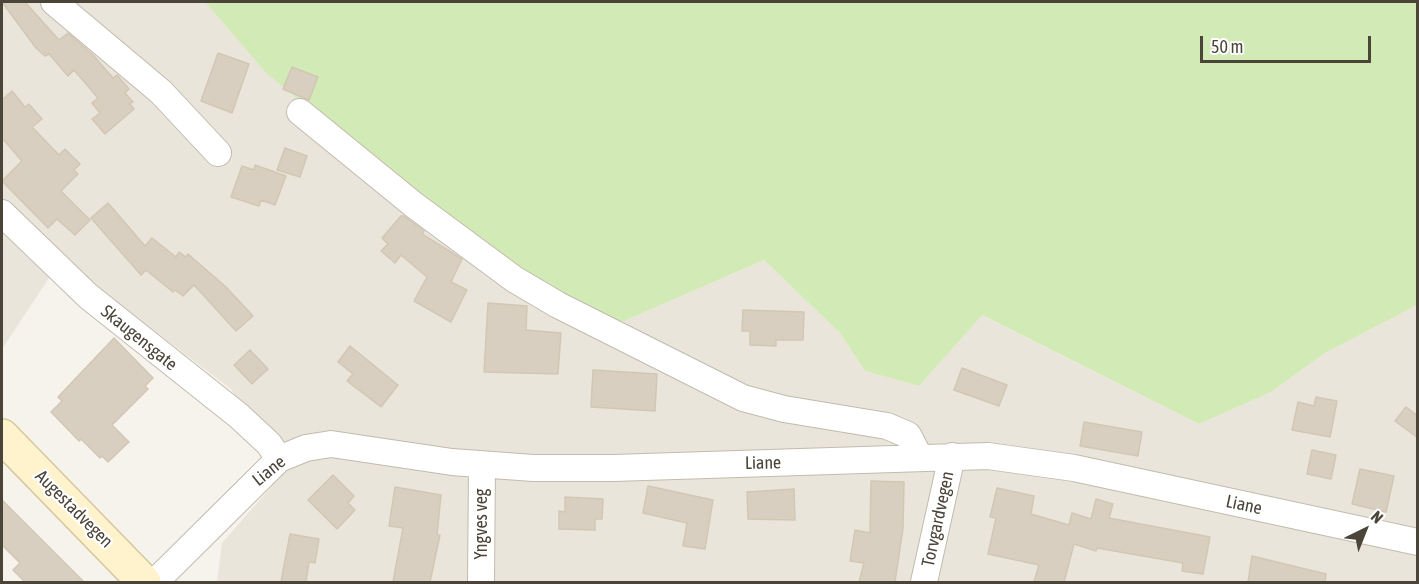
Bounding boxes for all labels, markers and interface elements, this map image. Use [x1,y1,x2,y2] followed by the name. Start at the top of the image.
[1203,24,1374,62] scale bar
[1211,36,1243,57] text: 50 m
[96,301,182,375] street label: Skaugensgate
[248,451,290,491] street label: Liane
[745,452,781,474] street label: Liane
[31,466,117,552] street label: Augestadvegen
[917,469,959,569] street label: Torvgardvegen
[470,488,492,560] street label: Yngves veg
[1224,491,1264,519] street label: Liane
[1335,500,1395,560] north arrow
[1368,507,1387,527] text: N

